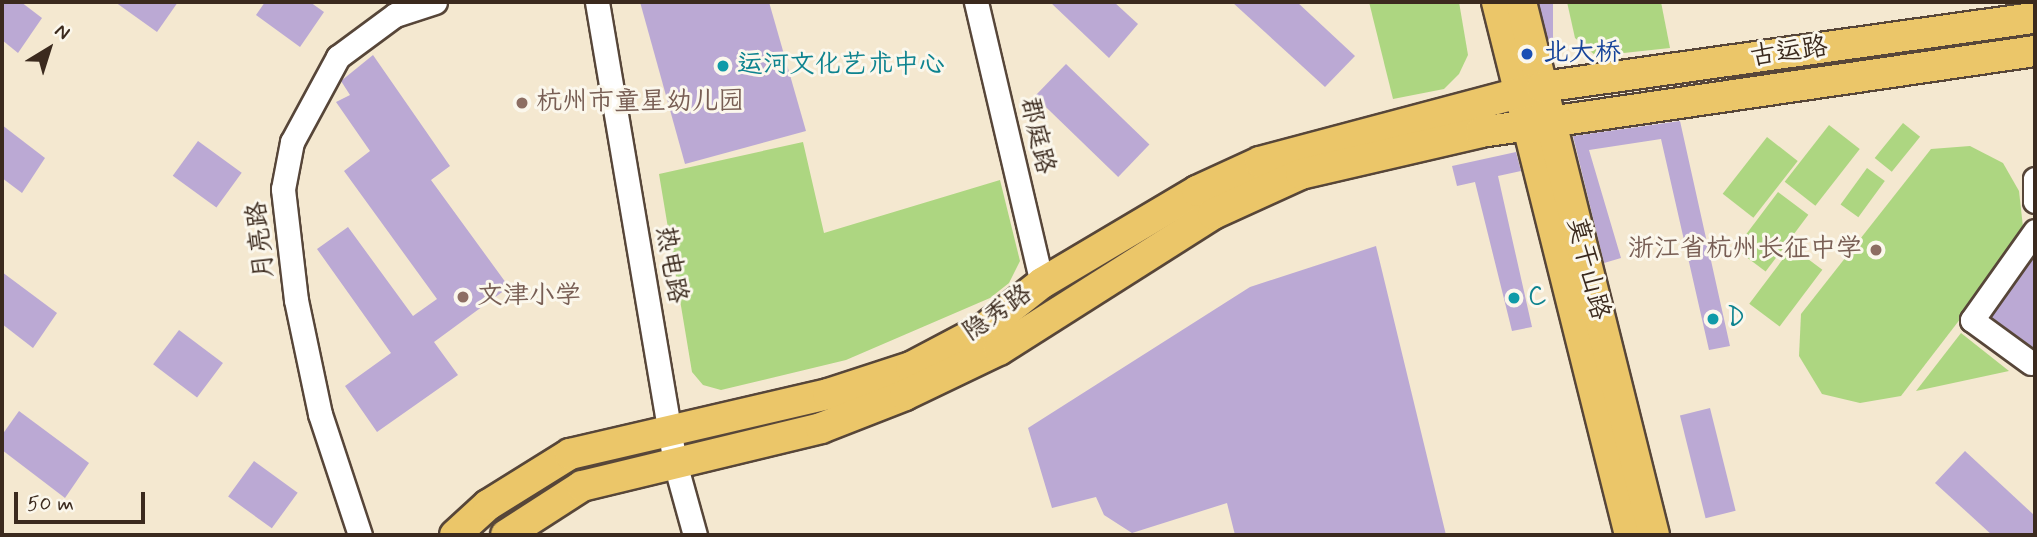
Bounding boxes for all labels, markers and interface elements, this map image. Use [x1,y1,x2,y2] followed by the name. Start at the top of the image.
[14,14,84,84] north arrow
[50,18,75,46] text: N
[1748,32,1830,74] street label: 古运路
[1543,38,1621,70] place label: 北大桥
[1517,44,1537,64] marker: 北大桥
[737,50,945,82] place label: 运河文化艺术中心
[715,58,731,74] marker: 运河文化艺术中心
[536,87,744,119] place label: 杭州市童星幼儿园
[1012,94,1060,178] street label: 郡庭路
[514,95,530,111] marker: 杭州市童星幼儿园
[242,200,282,280] street label: 月亮路
[1559,215,1615,323] street label: 莫干山路
[648,224,692,306] street label: 热电路
[1628,234,1862,266] place label: 浙江省杭州长征中学
[1868,242,1884,258] marker: 浙江省杭州长征中学
[957,279,1039,349] street label: 隐秀路
[477,281,581,313] place label: 文津小学
[1528,282,1546,314] place label: C
[455,289,471,305] marker: 文津小学
[1506,290,1522,306] marker: C
[1727,303,1745,335] place label: D
[1705,311,1721,327] marker: D
[18,477,149,522] scale bar
[27,490,74,518] text: 50 m

